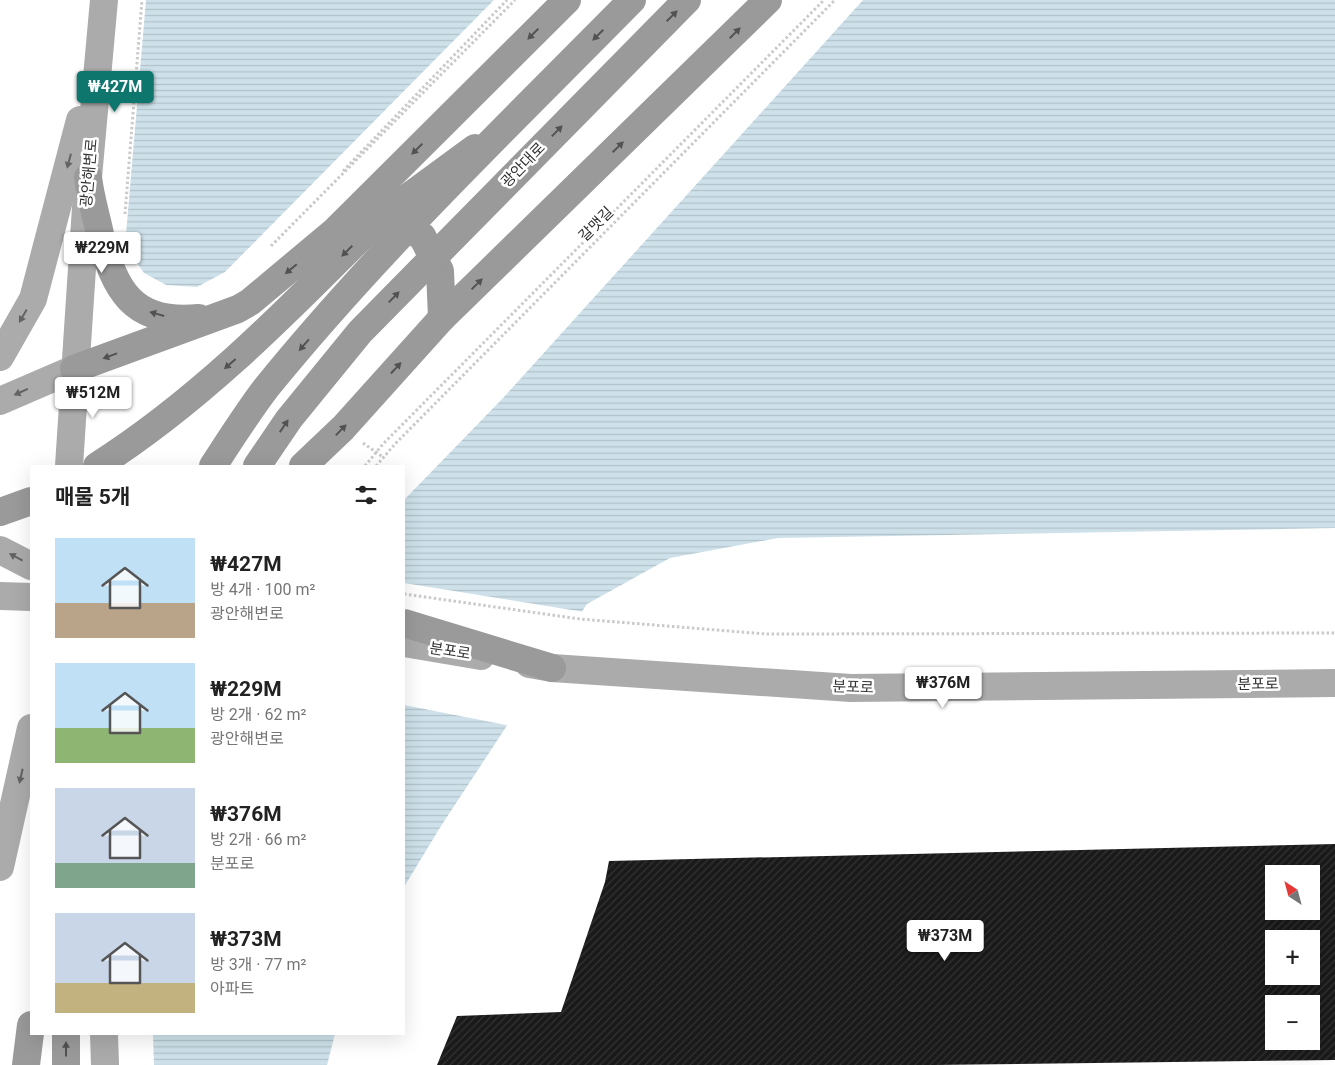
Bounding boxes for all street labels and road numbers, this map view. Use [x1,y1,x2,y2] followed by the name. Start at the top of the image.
[77,138,101,208] street label: 광안해변로
[497,139,549,191] street label: 광안대로
[575,203,617,245] street label: 갈맷길
[428,639,472,663] street label: 분포로
[1237,675,1279,693] street label: 분포로
[832,677,874,697] street label: 분포로

